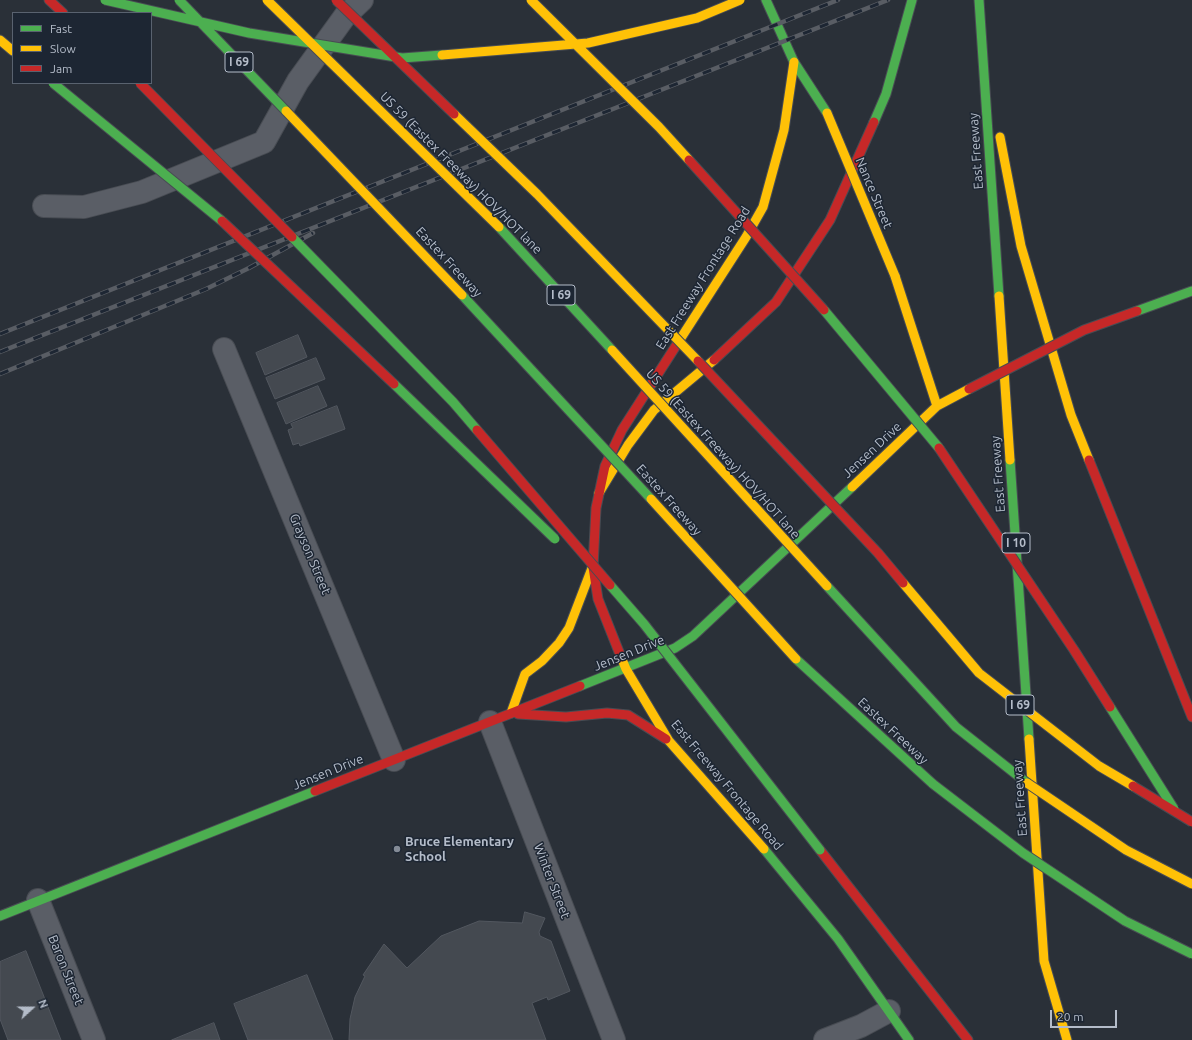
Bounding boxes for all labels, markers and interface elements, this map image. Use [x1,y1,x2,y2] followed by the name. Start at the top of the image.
[12,12,152,84] legend
[50,22,72,35] text: Fast
[50,42,76,55] text: Slow
[225,52,253,72] road number: I 69
[50,62,72,75] text: Jam
[377,89,545,257] street label: US 59 (Eastex Freeway) HOV/HOT lane
[966,112,986,190] street label: East Freeway
[852,155,896,231] street label: Nance Street
[653,204,753,352] street label: East Freeway Frontage Road
[413,224,485,300] street label: Eastex Freeway
[547,285,575,305] road number: I 69
[643,366,803,542] street label: US 59 (Eastex Freeway) HOV/HOT lane
[839,419,905,481] street label: Jensen Drive
[988,435,1008,513] street label: East Freeway
[633,461,705,539] street label: Eastex Freeway
[286,511,334,597] street label: Grayson Street
[1002,533,1030,553] road number: I 10
[591,632,667,674] street label: Jensen Drive
[855,695,931,767] street label: Eastex Freeway
[1006,695,1034,715] road number: I 69
[668,717,786,853] street label: East Freeway Frontage Road
[290,751,366,793] street label: Jensen Drive
[1010,759,1030,837] street label: East Freeway
[405,834,514,865] place label: Bruce Elementary School
[531,841,573,921] street label: Winter Street
[392,844,402,854] marker: Bruce Elementary School
[45,933,87,1007] street label: Baron Street
[12,988,52,1028] north arrow
[36,998,50,1010] text: N
[1052,1002,1119,1028] scale bar
[1057,1010,1084,1023] text: 20 m

